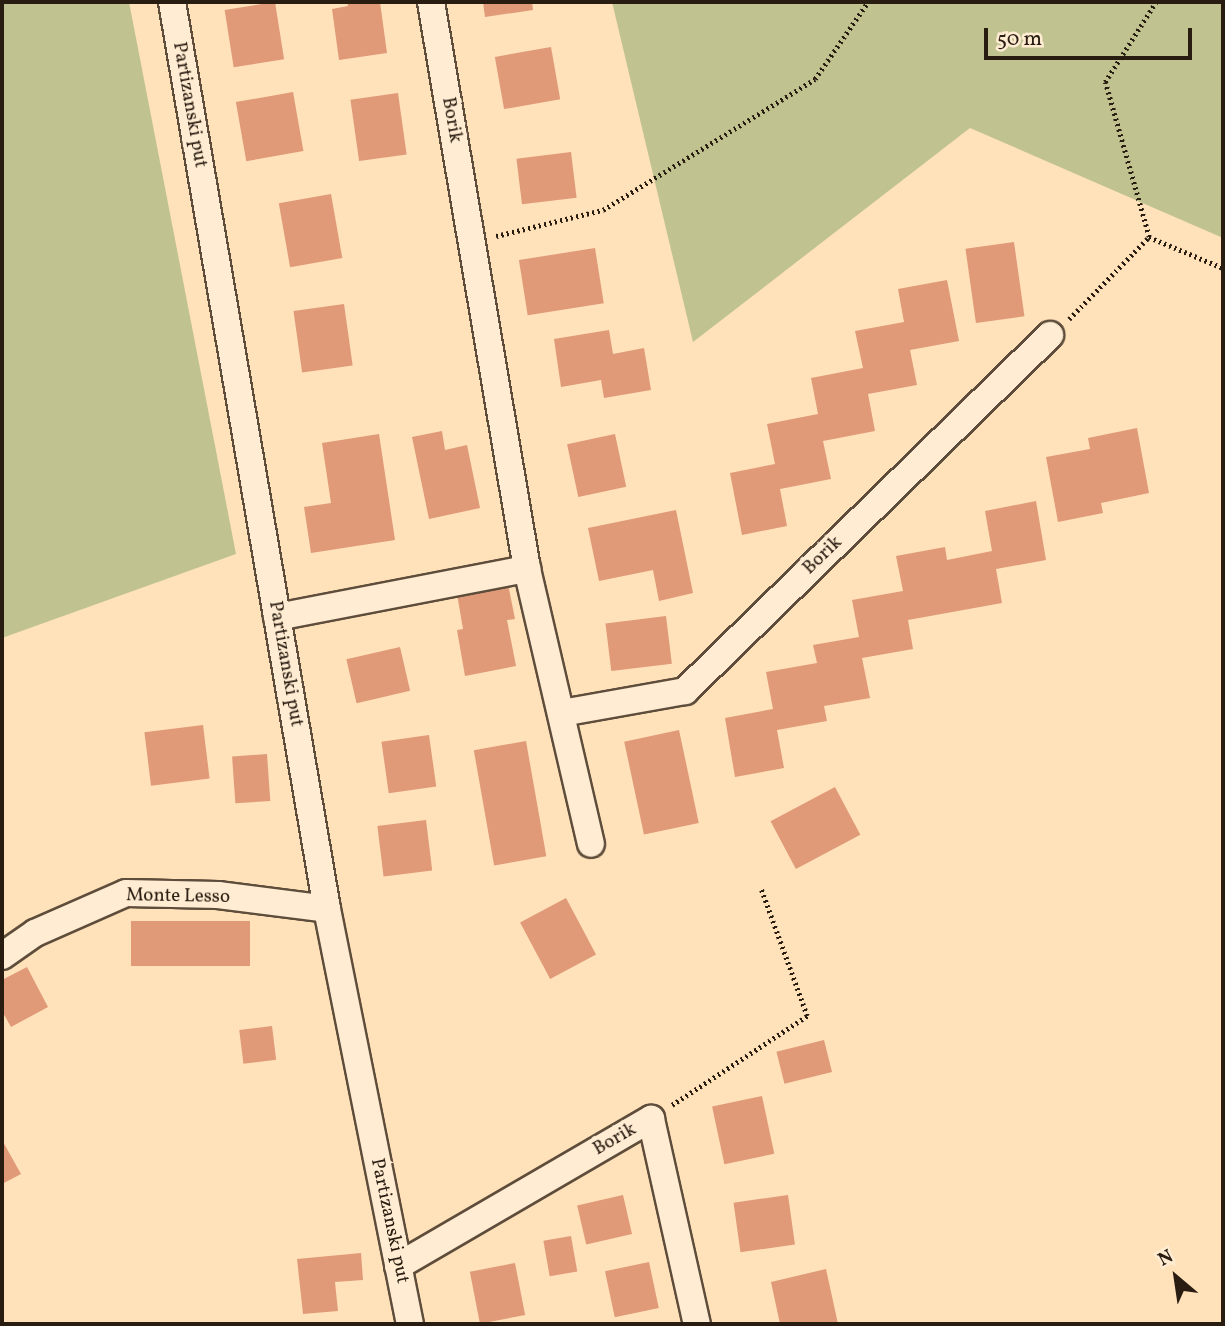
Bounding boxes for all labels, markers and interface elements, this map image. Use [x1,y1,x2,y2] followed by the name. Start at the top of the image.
[987,14,1195,58] scale bar
[997,25,1042,54] text: 50 m
[167,40,211,170] street label: Partizanski put
[436,95,466,145] street label: Borik
[799,532,847,580] street label: Borik
[263,599,307,729] street label: Partizanski put
[126,885,230,909] street label: Monte Lesso
[589,1119,641,1161] street label: Borik
[365,1156,413,1286] street label: Partizanski put
[1141,1242,1211,1312] north arrow
[1153,1244,1178,1273] text: N

